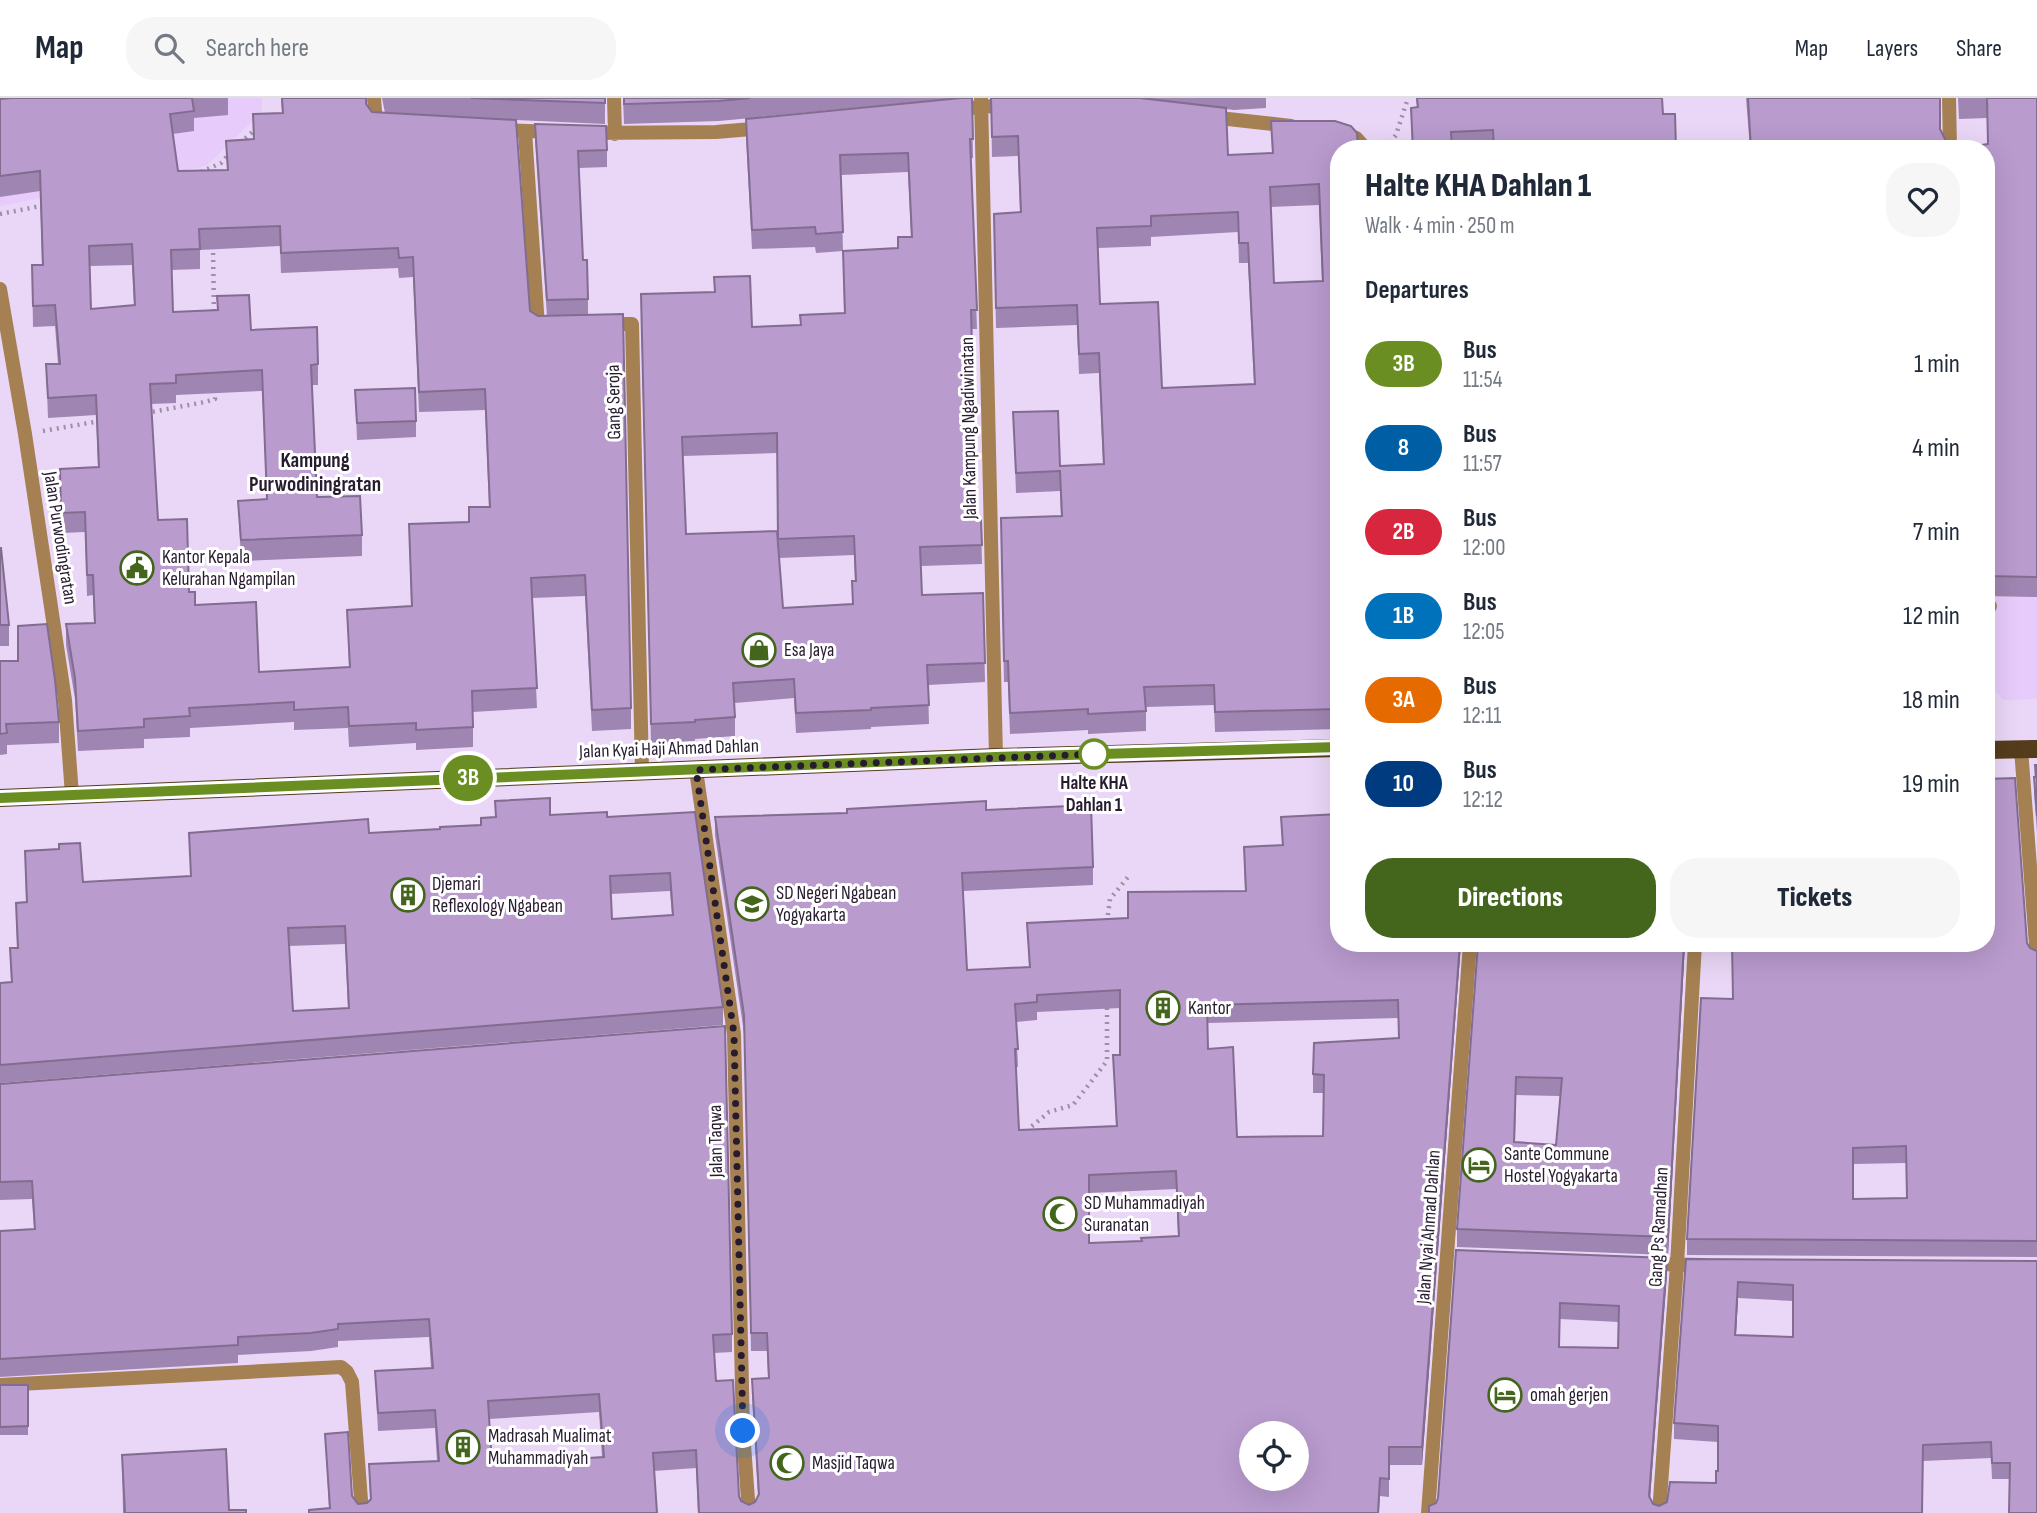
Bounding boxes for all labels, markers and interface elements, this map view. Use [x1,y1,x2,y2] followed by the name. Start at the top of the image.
[126,17,616,80] search box
[35,28,84,68] text: Map
[150,29,188,67] icon: search
[206,33,309,64] text: Search here
[1795,34,1828,63] text: Map
[1866,34,1918,63] text: Layers
[1956,34,2002,63] text: Share
[1886,163,1960,237] button: heart
[1365,166,1591,206] text: Halte KHA Dahlan 1
[1365,212,1515,240] text: Walk · 4 min · 250 m
[1365,275,1469,306] text: Departures
[1463,335,1497,366] text: Bus
[956,337,982,520] street label: Jalan Kampung Ngadiwinatan
[1392,349,1415,378] text: 3B
[1914,349,1960,380] text: 1 min
[602,364,626,440] street label: Gang Seroja
[1463,366,1502,394] text: 11:54
[1463,419,1497,450] text: Bus
[1398,433,1409,462] text: 8
[1912,433,1960,464] text: 4 min
[249,448,381,497] district label: Kampung Purwodiningratan
[1463,450,1502,478] text: 11:57
[38,469,82,606] street label: Jalan Purwodingratan
[1463,503,1497,534] text: Bus
[1393,517,1414,546] text: 2B
[1913,517,1960,548] text: 7 min
[1463,534,1506,562] text: 12:00
[162,546,295,591] place label: Kantor Kepala Kelurahan Ngampilan
[118,549,156,587] public building icon: Kantor Kepala Kelurahan Ngampilan
[1463,587,1497,618] text: Bus
[1393,601,1414,630] text: 1B
[1903,601,1960,632] text: 12 min
[1463,618,1505,646] text: 12:05
[740,631,778,669] shop icon: Esa Jaya
[784,639,834,662] place label: Esa Jaya
[1463,671,1497,702] text: Bus
[1392,685,1415,714] text: 3A
[1903,685,1960,716] text: 18 min
[1463,702,1501,730] text: 12:11
[578,734,759,764] street label: Jalan Kyai Haji Ahmad Dahlan
[1079,739,1109,769] marker: Halte KHA Dahlan 1
[436,755,500,801] line badge: 3B
[1463,755,1497,786] text: Bus
[457,763,479,792] text: 3B
[1393,769,1414,798] text: 10
[1903,769,1960,800] text: 19 min
[1060,772,1129,817] place label: Halte KHA Dahlan 1
[1463,786,1503,814] text: 12:12
[1365,858,1656,938] button: Directions
[1670,858,1960,938] button: Tickets
[432,873,563,918] place label: Djemari Reflexology Ngabean
[389,876,427,914] building icon: Djemari Reflexology Ngabean
[776,882,896,927] place label: SD Negeri Ngabean Yogyakarta
[733,885,771,923] school or university icon: SD Negeri Ngabean Yogyakarta
[1144,989,1182,1027] building icon: Kantor
[1188,997,1232,1020] place label: Kantor
[704,1104,728,1179] street label: Jalan Taqwa
[1504,1143,1618,1188] place label: Sante Commune Hostel Yogyakarta
[1460,1146,1498,1184] hotel icon: Sante Commune Hostel Yogyakarta
[1412,1149,1446,1306] street label: Jalan Nyai Ahmad Dahlan
[1644,1166,1674,1288] street label: Gang Ps Ramadhan
[1084,1192,1205,1237] place label: SD Muhammadiyah Suranatan
[1041,1195,1079,1233] mosque icon: SD Muhammadiyah Suranatan
[1486,1376,1524,1414] hotel icon: omah gerjen
[1530,1384,1608,1407] place label: omah gerjen
[725,1413,760,1448] your location
[1239,1421,1309,1491] map controls
[1239,1421,1309,1491] button: locate
[488,1425,612,1470] place label: Madrasah Mualimat Muhammadiyah
[444,1428,482,1466] building icon: Madrasah Mualimat Muhammadiyah
[768,1444,806,1482] mosque icon: Masjid Taqwa
[812,1452,895,1475] place label: Masjid Taqwa

